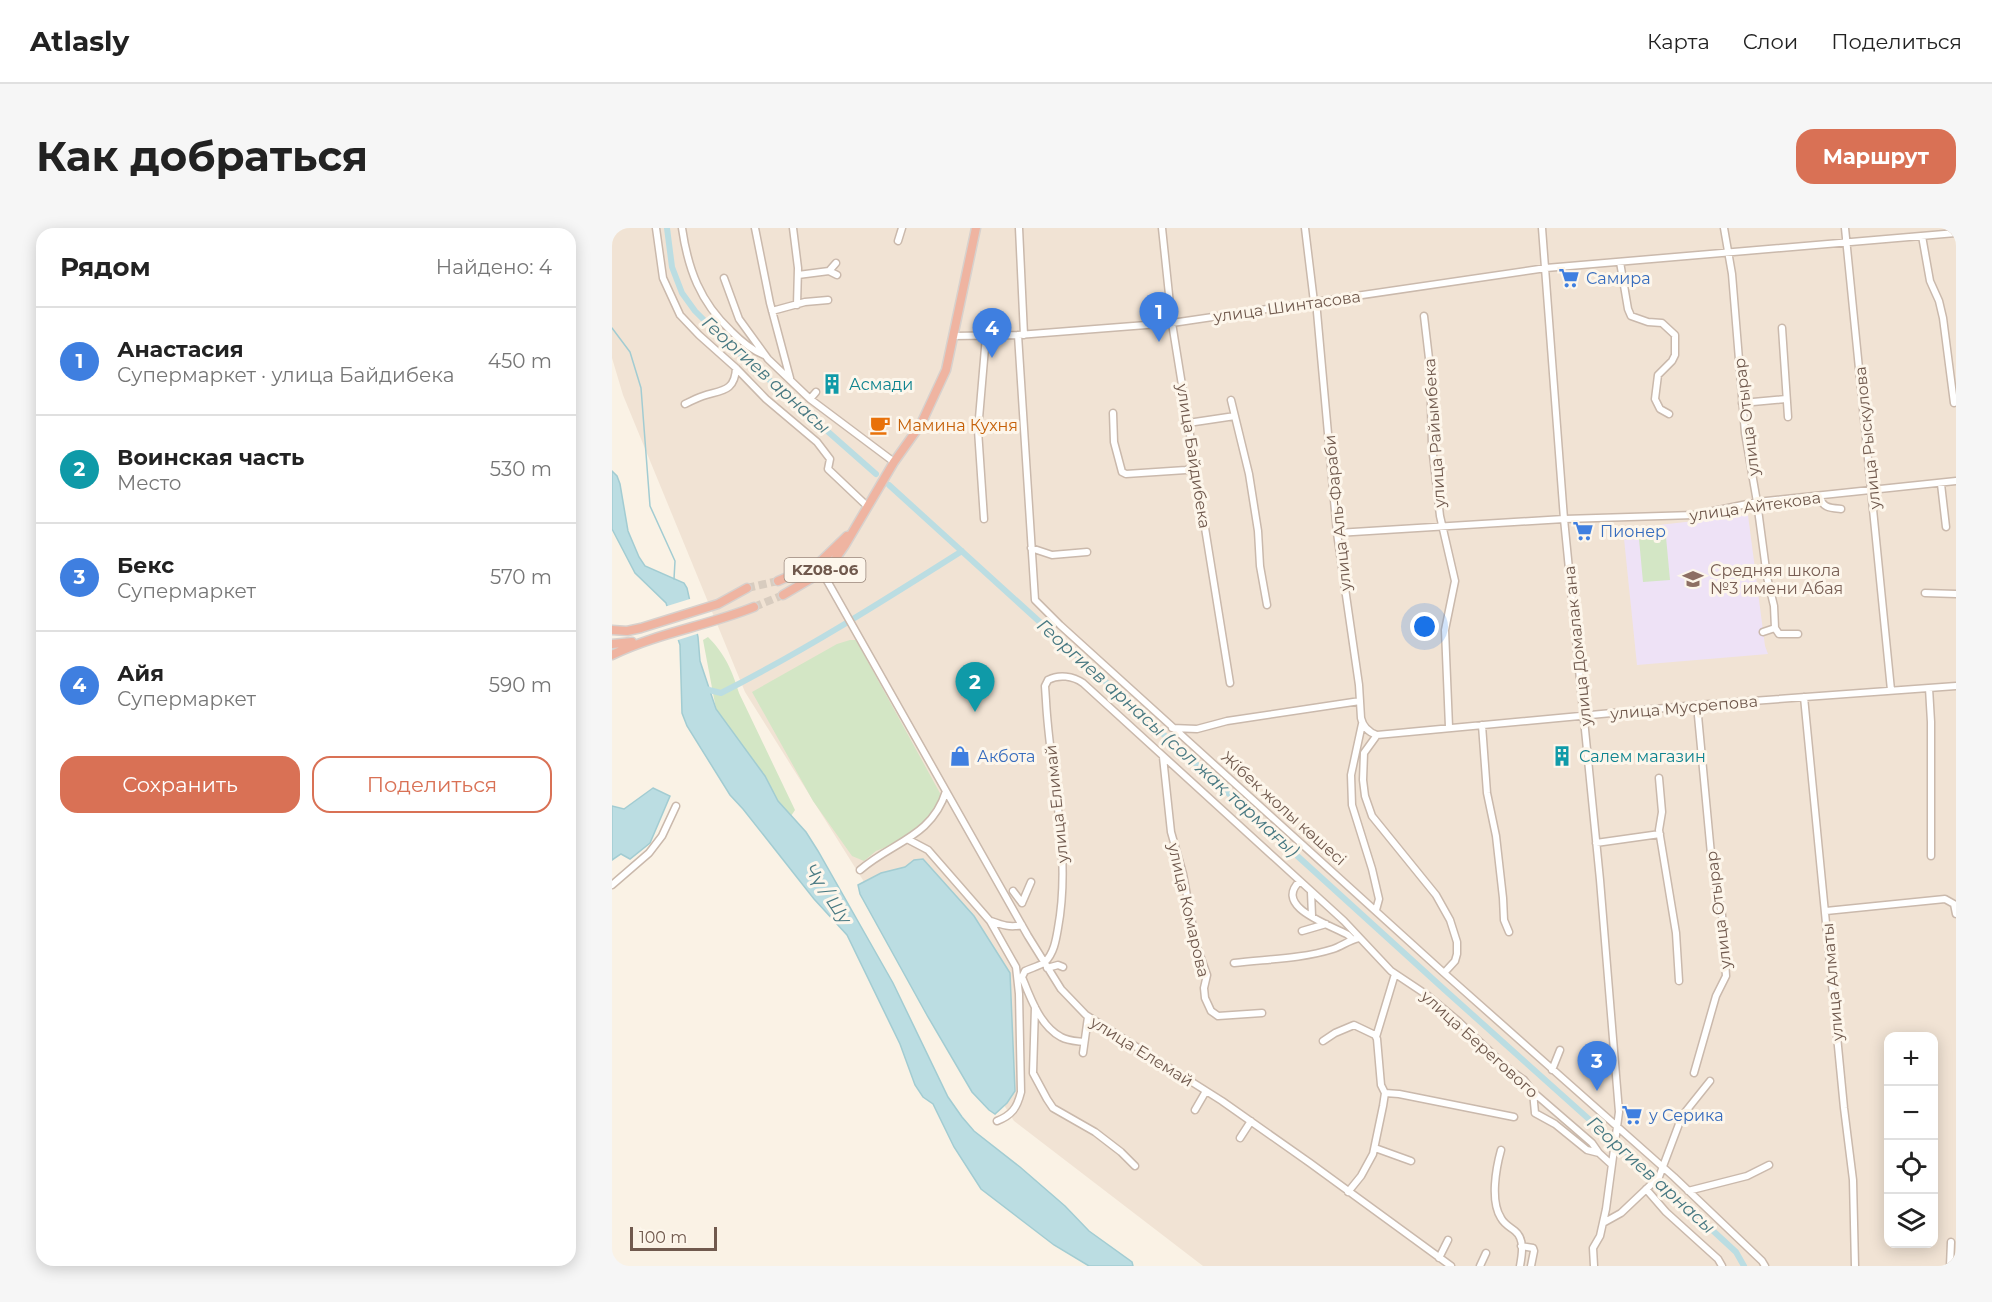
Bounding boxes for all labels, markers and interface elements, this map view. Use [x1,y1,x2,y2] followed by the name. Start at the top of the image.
[30,24,129,58] text: Atlasly
[1647,29,1710,54] text: Карта
[1743,29,1798,54] text: Слои
[1831,29,1962,54] text: Поделиться
[1796,129,1956,184] button: Маршрут
[36,130,368,182] text: Как добраться
[60,251,151,283] text: Рядом
[436,255,552,279] text: Найдено: 4
[1557,266,1581,290] supermarket icon: Самира
[1586,269,1651,288] place label: Самира
[1211,287,1362,326] street label: улица Шинтасова
[1140,292,1178,342] pin: 1
[972,308,1012,358] pin: 4
[697,312,835,438] water label: Георгиев арнасы
[117,336,244,363] text: Анастасия
[76,349,83,373] text: 1
[488,349,552,373] text: 450 m
[1730,357,1763,478] street label: улица Отырар
[1420,358,1449,509] street label: улица Райымбека
[117,363,454,387] text: Супермаркет · улица Байдибека
[1851,366,1885,511] street label: улица Рыскулова
[820,372,844,396] building icon: Асмади
[849,375,913,394] place label: Асмади
[1173,381,1214,530] street label: улица Байдибека
[868,413,892,437] cafe icon: Мамина Кухня
[897,416,1018,435] place label: Мамина Кухня
[1320,434,1355,593] street label: улица Аль-Фараби
[117,444,304,471] text: Воинская часть
[74,457,85,481] text: 2
[490,457,552,481] text: 530 m
[117,471,181,495] text: Место
[1687,488,1822,525] street label: улица Айтекова
[1571,519,1595,543] supermarket icon: Пионер
[1600,522,1666,541] place label: Пионер
[117,552,174,579] text: Бекс
[784,558,866,582] road number: KZ08-06
[1710,561,1843,598] place label: Средняя школа №3 имени Абая
[74,565,85,589] text: 3
[490,565,552,589] text: 570 m
[1560,565,1595,728] street label: улица Домалак ана
[1681,567,1705,591] school or university icon: Средняя школа №3 имени Абая
[117,579,256,603] text: Супермаркет
[1410,612,1439,641] your location
[1032,614,1304,862] water label: Георгиев арнасы (сол жақ тармағы)
[117,660,164,687] text: Айя
[956,662,994,712] pin: 2
[73,673,86,697] text: 4
[489,673,552,697] text: 590 m
[117,687,256,711] text: Супермаркет
[1608,692,1759,724] street label: улица Мусрепова
[948,744,972,768] shop icon: Акбота
[1041,744,1072,865] street label: улица Елимай
[1550,744,1574,768] building icon: Салем магазин
[977,747,1035,766] place label: Акбота
[1217,747,1350,869] street label: Жібек жолы көшесі
[1579,747,1706,766] place label: Салем магазин
[60,756,300,813] button: Сохранить
[312,756,552,813] button: Поделиться
[1164,840,1213,979] street label: улица Комарова
[1702,850,1735,971] street label: улица Отырар
[800,859,857,929] water label: Чү / Шу
[1818,922,1847,1043] street label: улица Алматы
[1416,986,1542,1102] street label: улица Берегового
[1086,1012,1197,1091] street label: улица Елемай
[1884,1032,1938,1248] map controls
[1884,1032,1938,1086] button: +
[1578,1042,1616,1091] pin: 3
[1884,1086,1938,1140] button: −
[1620,1103,1644,1127] supermarket icon: у Серика
[1648,1106,1724,1125] place label: у Серика
[1582,1112,1720,1238] water label: Георгиев арнасы
[1884,1140,1938,1194] button: locate
[1884,1194,1938,1248] button: layers
[630,1224,717,1252] scale bar
[639,1228,687,1247] text: 100 m

